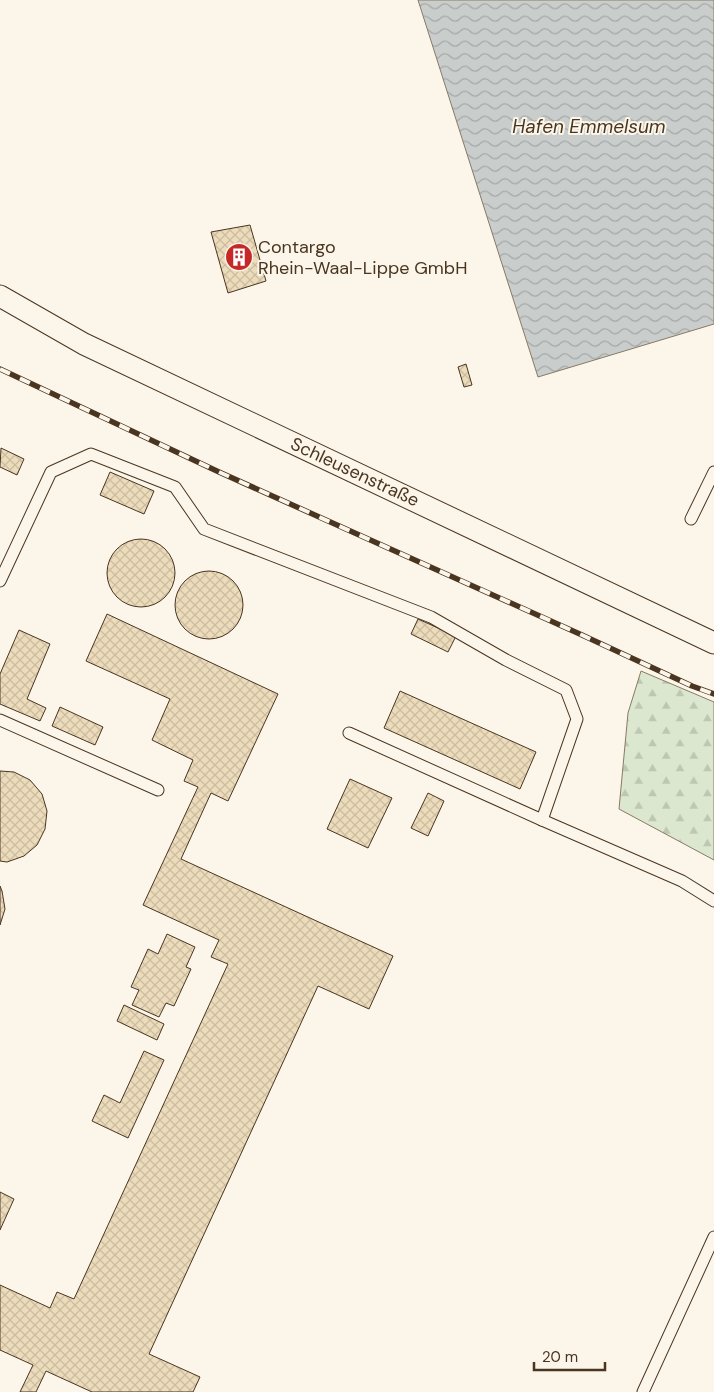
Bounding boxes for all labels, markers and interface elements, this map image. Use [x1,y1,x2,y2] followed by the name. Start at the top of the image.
[512,114,666,139] water label: Hafen Emmelsum
[258,235,467,280] place label: Contargo Rhein-Waal-Lippe GmbH
[224,242,254,272] building icon: Contargo Rhein-Waal-Lippe GmbH
[287,432,423,512] street label: Schleusenstraße
[534,1340,605,1372] scale bar
[542,1347,578,1367] text: 20 m

